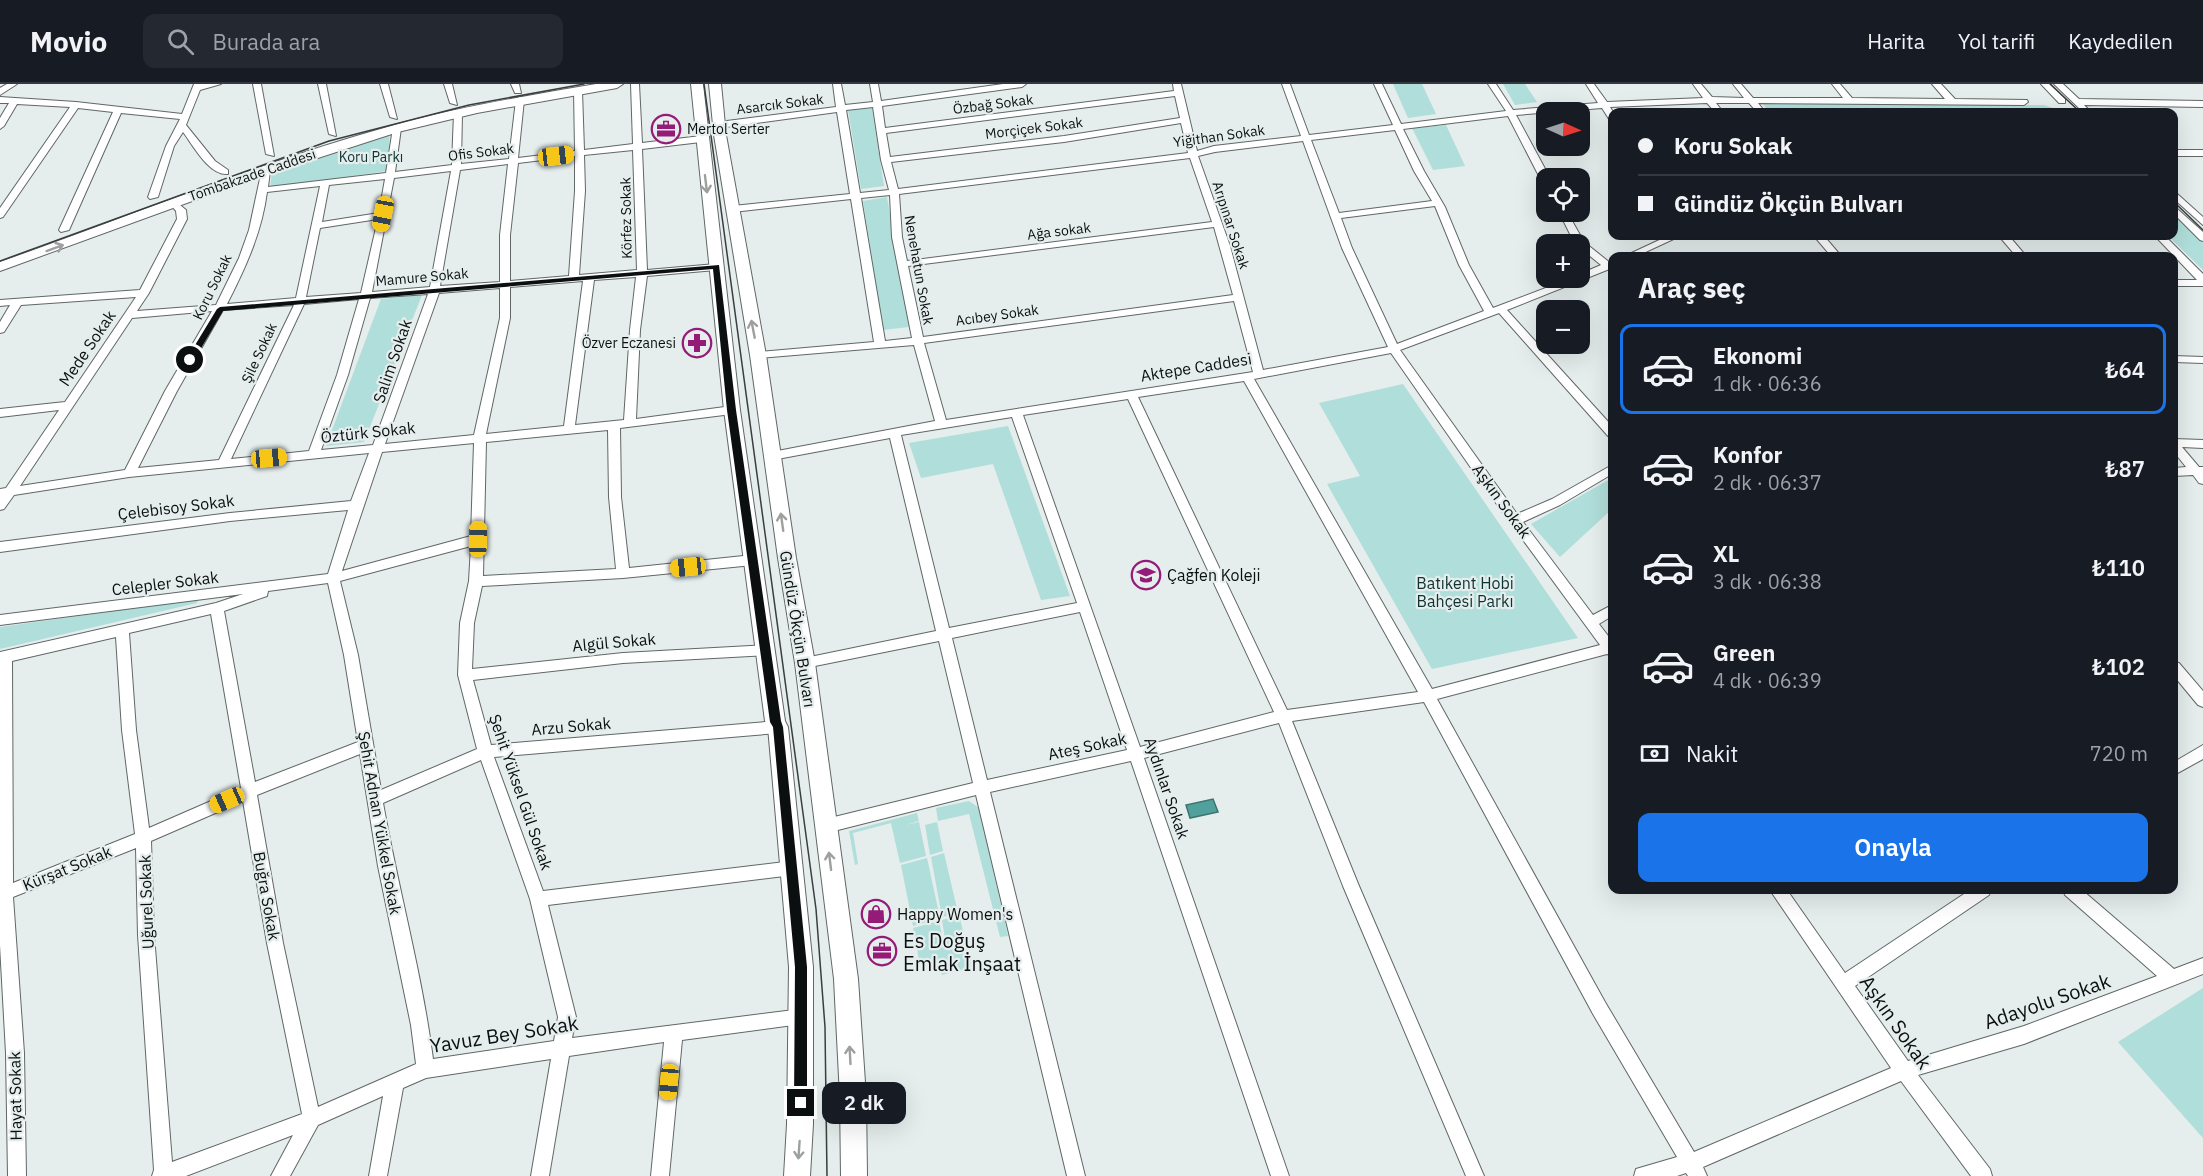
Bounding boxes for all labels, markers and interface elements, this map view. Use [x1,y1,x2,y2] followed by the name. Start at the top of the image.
[143,14,563,68] search box
[30,23,107,60] text: Movio
[164,25,197,58] icon: search
[212,27,320,56] text: Burada ara
[1867,27,1925,55] text: Harita
[1958,27,2035,55] text: Yol tarifi
[2068,27,2173,55] text: Kaydedilen
[735,90,825,118] street label: Asarcık Sokak
[952,90,1035,118] street label: Özbağ Sokak
[1536,102,1590,156] north arrow
[1536,102,1590,354] map controls
[650,113,682,145] office icon: Mertol Serter
[984,113,1084,143] street label: Morçiçek Sokak
[687,120,770,138] place label: Mertol Serter
[1172,121,1267,151] street label: Yiğithan Sokak
[1674,131,1792,160] text: Koru Sokak
[447,139,516,165] street label: Ofis Sokak
[186,145,318,205] street label: Tombakzade Caddesi
[537,145,575,167] car
[339,148,403,166] park label: Koru Parkı
[1536,168,1590,222] button: locate
[701,174,712,193] one-way arrow
[616,176,636,259] street label: Körfez Sokak
[1208,179,1254,272] street label: Arıpınar Sokak
[1674,189,1903,218] text: Gündüz Ökçün Bulvarı
[371,195,395,233] car
[901,214,938,327] street label: Nenehatun Sokak
[1026,218,1092,244] street label: Ağa sokak
[1536,234,1590,288] button: +
[45,241,64,252] one-way arrow
[188,251,236,323] street label: Koru Sokak
[375,264,470,290] street label: Mamure Sokak
[1638,270,1745,305] text: Araç seç
[954,300,1040,330] street label: Acıbey Sokak
[1536,300,1590,354] button: −
[54,306,120,390] street label: Mede Sokak
[368,316,416,406] street label: Salim Sokak
[237,319,281,386] street label: Şile Sokak
[747,320,758,340] one-way arrow
[681,327,713,359] pharmacy icon: Özver Eczanesi
[582,334,676,352] place label: Özver Eczanesi
[1713,341,1802,370] text: Ekonomi
[1641,342,1695,396] icon: car
[176,346,203,373] route start
[1139,348,1253,386] street label: Aktepe Caddesi
[2105,355,2145,384] text: ₺64
[1713,370,1822,397] text: 1 dk · 06:36
[320,417,417,447] street label: Öztürk Sokak
[1713,440,1782,469] text: Konfor
[1641,441,1695,495] icon: car
[250,447,288,469] car
[2105,454,2145,483] text: ₺87
[1468,460,1536,542] street label: Aşkın Sokak
[1713,469,1822,496] text: 2 dk · 06:37
[117,490,236,524] street label: Çelebisoy Sokak
[776,513,787,533] one-way arrow
[469,521,487,557] car
[1713,539,1739,568] text: XL
[1641,540,1695,594] icon: car
[776,549,820,709] street label: Gündüz Ökçün Bulvarı
[2092,553,2145,582] text: ₺110
[669,556,707,578] car
[1130,559,1162,591] school or university icon: Çağfen Koleji
[1167,565,1261,585] place label: Çağfen Koleji
[110,566,220,599] street label: Celepler Sokak
[1713,568,1822,595] text: 3 dk · 06:38
[1416,573,1514,611] park label: Batıkent Hobi Bahçesi Parkı
[571,628,657,656] street label: Algül Sokak
[1713,638,1775,667] text: Green
[1641,639,1695,693] icon: car
[2092,652,2145,681] text: ₺102
[1713,667,1822,694] text: 4 dk · 06:39
[485,711,557,873] street label: Şehit Yüksel Gül Sokak
[530,713,612,739] street label: Arzu Sokak
[1046,728,1129,764] street label: Ateş Sokak
[354,730,406,917] street label: Şehit Adnan Yükkel Sokak
[1140,734,1194,842] street label: Aydınlar Sokak
[1638,737,1671,770] icon: cash
[1686,739,1738,768] text: Nakit
[2090,740,2148,767] text: 720 m
[207,784,247,816] car
[1638,813,2148,882] button: Onayla
[20,841,115,895] street label: Kürşat Sokak
[249,850,285,942] street label: Buğra Sokak
[825,851,836,871] one-way arrow
[134,854,158,950] street label: Uğurel Sokak
[860,898,892,930] shop icon: Happy Women's
[897,904,1013,924] place label: Happy Women's
[903,927,1021,977] place label: Es Doğuş Emlak İnşaat
[866,935,898,967] office icon: Es Doğuş Emlak İnşaat
[1980,967,2114,1035] street label: Adayolu Sokak
[1854,970,1938,1075] street label: Aşkın Sokak
[428,1009,580,1059] street label: Yavuz Bey Sokak
[845,1045,856,1065] one-way arrow
[4,1051,26,1141] street label: Hayat Sokak
[658,1063,680,1101] car
[822,1082,906,1124] callout: 2 dk
[787,1089,814,1116] route end
[844,1089,884,1116] text: 2 dk
[793,1139,804,1159] one-way arrow

